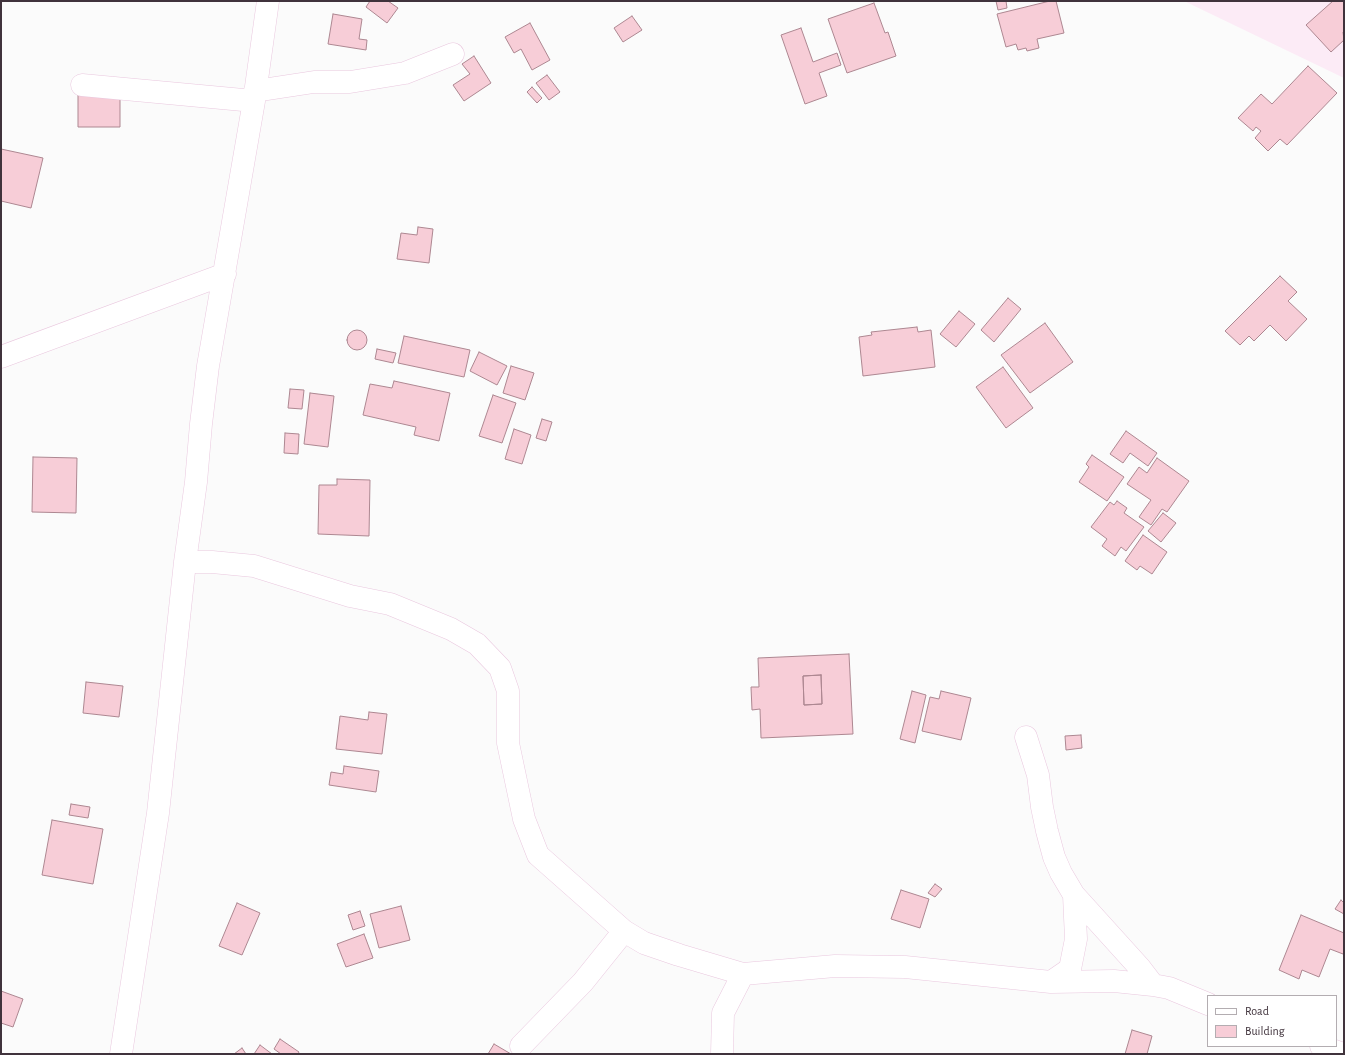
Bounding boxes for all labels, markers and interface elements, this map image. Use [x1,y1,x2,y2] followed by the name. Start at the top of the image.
[1207,995,1337,1047] legend
[1245,1005,1269,1017] text: Road
[1245,1025,1285,1037] text: Building

